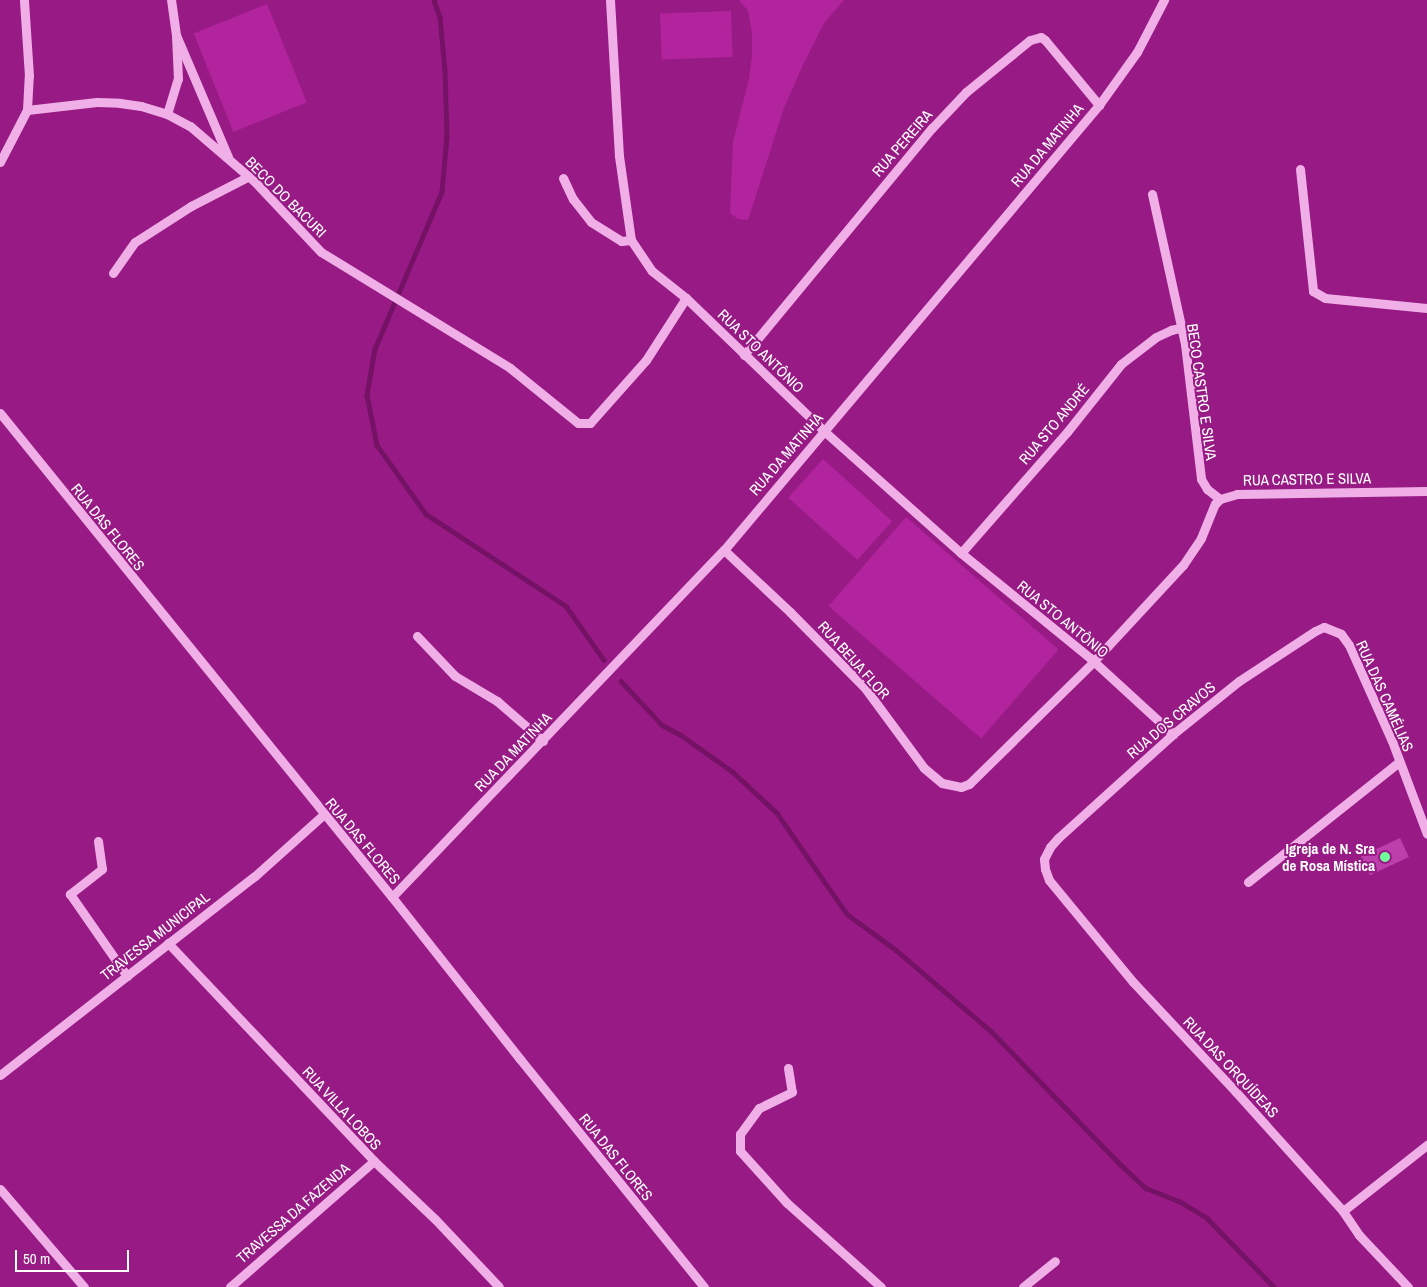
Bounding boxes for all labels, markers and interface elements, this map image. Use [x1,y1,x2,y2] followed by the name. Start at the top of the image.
[1007,99,1087,191] street label: RUA DA MATINHA
[868,106,936,180] street label: RUA PEREIRA
[242,153,330,241] street label: BECO DO BACURI
[714,305,808,397] street label: RUA STO ANTÔNIO
[1184,323,1220,461] street label: BECO CASTRO E SILVA
[1015,380,1093,468] street label: RUA STO ANDRÉ
[745,409,827,499] street label: RUA DA MATINHA
[1242,469,1372,489] street label: RUA CASTRO E SILVA
[67,480,149,574] street label: RUA DAS FLORES
[1013,576,1113,662] street label: RUA STO ANTÔNIO
[814,617,894,703] street label: RUA BEIJA FLOR
[1352,637,1418,755] street label: RUA DAS CAMÉLIAS
[1123,678,1219,762] street label: RUA DOS CRAVOS
[470,708,556,796] street label: RUA DA MATINHA
[322,794,404,888] street label: RUA DAS FLORES
[1282,839,1375,874] place label: Igreja de N. Sra de Rosa Mística
[1379,851,1391,863] marker: Igreja de N. Sra de Rosa Mística
[97,888,213,984] street label: TRAVESSA MUNICIPAL
[1179,1013,1283,1121] street label: RUA DAS ORQUÍDEAS
[298,1062,386,1154] street label: RUA VILLA LOBOS
[575,1110,657,1204] street label: RUA DAS FLORES
[232,1159,354,1267] street label: TRAVESSA DA FAZENDA
[18,1240,131,1272] scale bar
[23,1248,50,1269] text: 50 m

